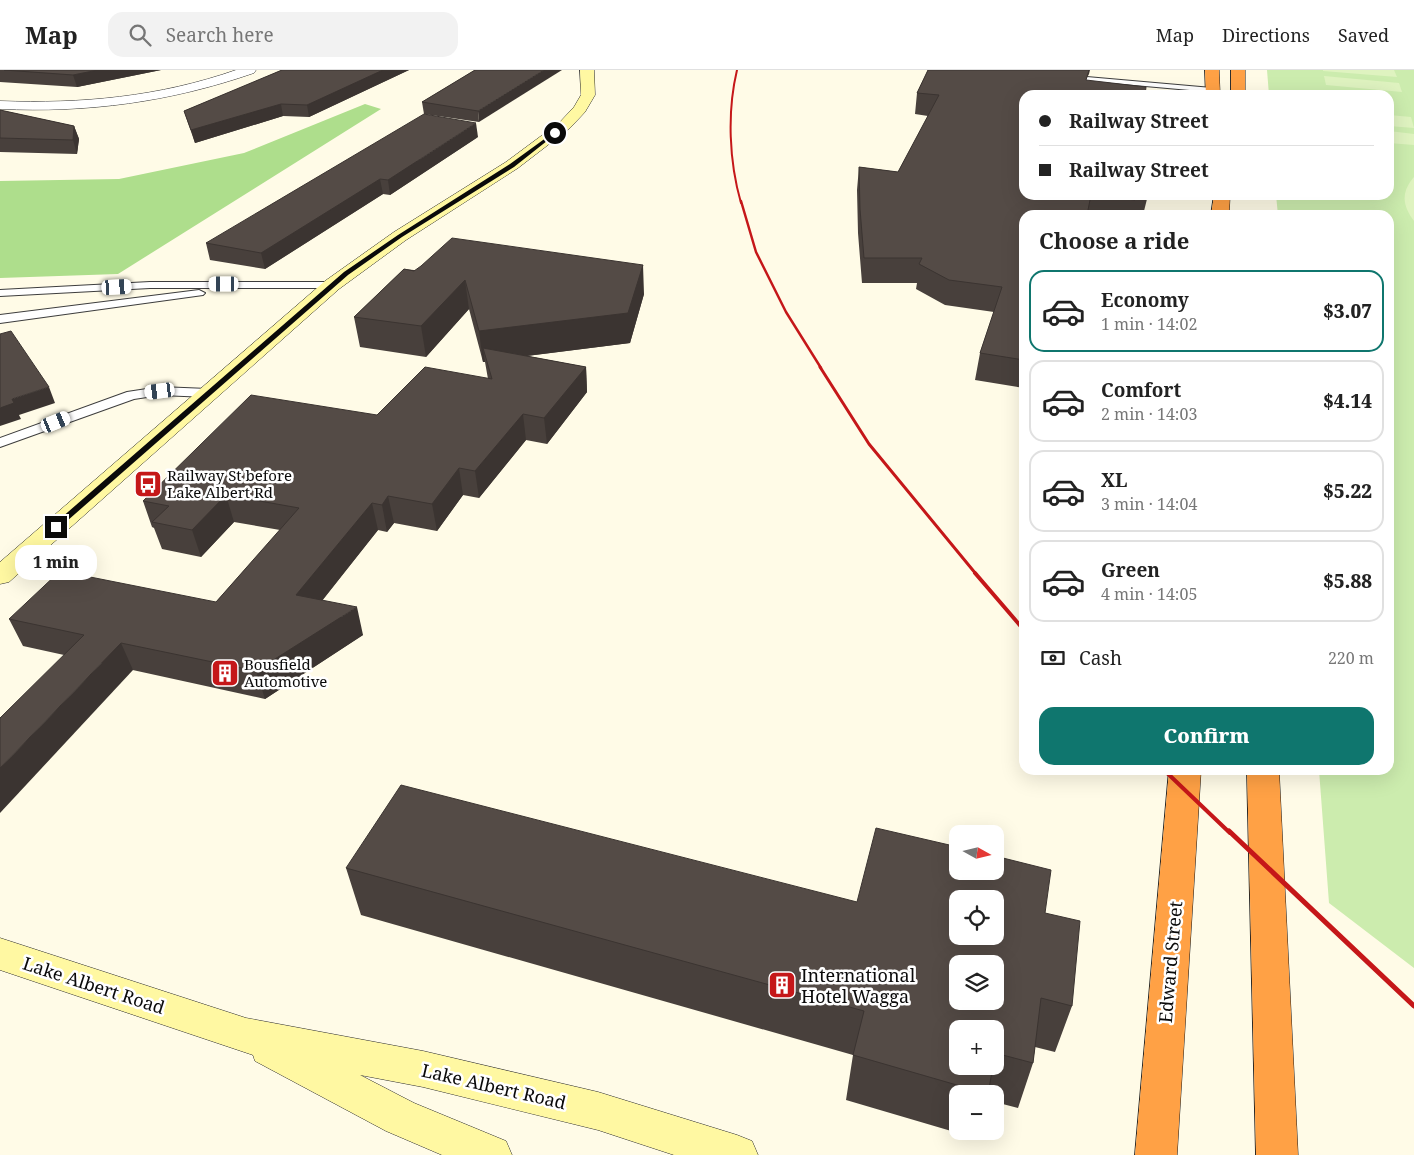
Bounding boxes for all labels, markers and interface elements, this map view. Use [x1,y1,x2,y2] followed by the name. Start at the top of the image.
[108,12,458,57] search box
[25,18,78,51] text: Map
[126,21,154,49] icon: search
[166,22,274,48] text: Search here
[1156,23,1194,47] text: Map
[1222,23,1310,47] text: Directions
[1338,23,1389,47] text: Saved
[1069,108,1209,134] text: Railway Street
[544,122,566,144] route start
[1069,157,1209,183] text: Railway Street
[1039,225,1189,255] text: Choose a ride
[209,277,239,292] car
[101,279,132,295] car
[1101,287,1189,313] text: Economy
[1041,289,1086,334] icon: car
[1323,298,1372,324] text: $3.07
[1101,313,1197,335] text: 1 min · 14:02
[1101,377,1181,403] text: Comfort
[1041,379,1086,424] icon: car
[144,382,175,400] car
[1323,388,1372,414] text: $4.14
[1101,403,1197,425] text: 2 min · 14:03
[39,409,72,435] car
[167,465,292,502] place label: Railway St before Lake Albert Rd
[1101,467,1127,493] text: XL
[133,469,163,499] bus stop icon: Railway St before Lake Albert Rd
[1041,469,1086,514] icon: car
[1323,478,1372,504] text: $5.22
[1101,493,1197,515] text: 3 min · 14:04
[45,516,67,538] route end
[15,544,97,580] callout: 1 min
[33,551,79,573] text: 1 min
[1101,557,1160,583] text: Green
[1041,559,1086,604] icon: car
[1323,568,1372,594] text: $5.88
[1101,583,1197,605] text: 4 min · 14:05
[1039,644,1067,672] icon: cash
[1079,645,1122,671] text: Cash
[1328,647,1374,669] text: 220 m
[244,654,327,691] place label: Bousfield Automotive
[210,658,240,688] building icon: Bousfield Automotive
[1039,707,1374,765] button: Confirm
[949,825,1004,880] north arrow
[949,825,1004,1140] map controls
[949,890,1004,945] button: locate
[1153,900,1187,1024] street label: Edward Street
[20,951,168,1019] street label: Lake Albert Road
[949,955,1004,1010] button: layers
[801,963,916,1008] place label: International Hotel Wagga
[767,970,797,1000] building icon: International Hotel Wagga
[949,1020,1004,1075] button: +
[419,1058,569,1114] street label: Lake Albert Road
[949,1085,1004,1140] button: −

